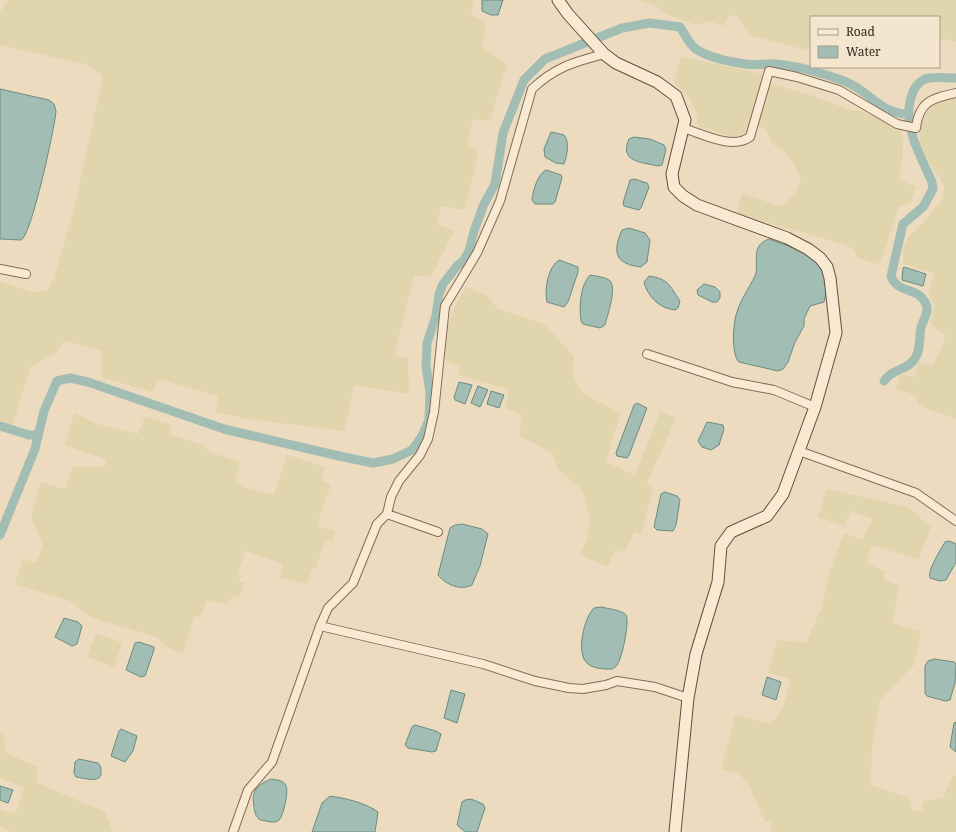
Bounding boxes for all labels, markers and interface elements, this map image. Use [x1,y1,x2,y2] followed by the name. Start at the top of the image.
[810,16,940,68] legend
[846,23,876,40] text: Road
[846,43,881,60] text: Water

